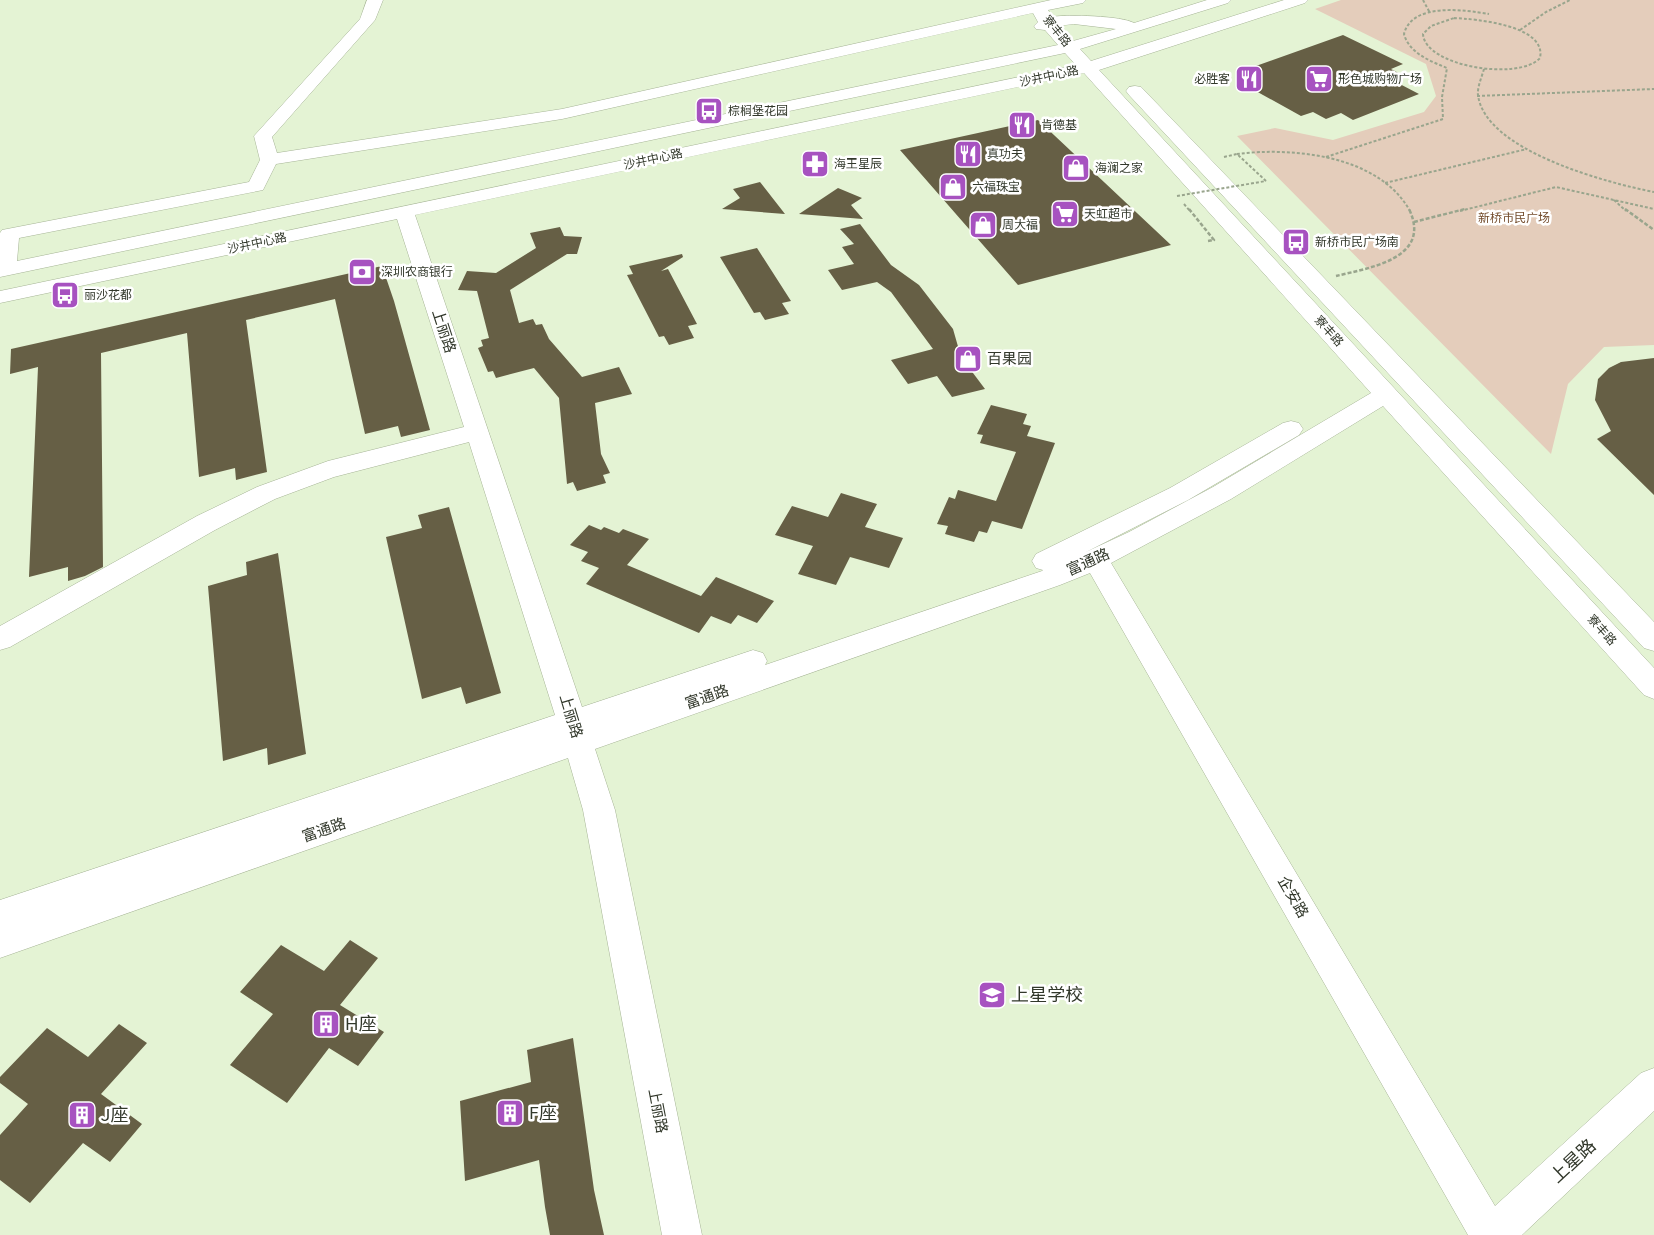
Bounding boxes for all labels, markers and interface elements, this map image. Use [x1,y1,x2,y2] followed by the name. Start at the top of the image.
[1040,13,1074,49] street label: 寮丰路
[1018,63,1080,89] street label: 沙井中心路
[1234,64,1264,94] restaurant icon: 必胜客
[1304,64,1334,94] supermarket icon: 形色城购物广场
[1194,72,1230,86] place label: 必胜客
[1338,72,1422,86] place label: 形色城购物广场
[694,96,724,126] bus stop icon: 棕榈堡花园
[728,104,788,118] place label: 棕榈堡花园
[1007,110,1037,140] restaurant icon: 肯德基
[1041,118,1077,132] place label: 肯德基
[953,139,983,169] restaurant icon: 真功夫
[622,146,684,172] street label: 沙井中心路
[987,147,1023,161] place label: 真功夫
[800,149,830,179] pharmacy icon: 海王星辰
[1061,153,1091,183] shop icon: 海澜之家
[834,157,882,171] place label: 海王星辰
[1095,161,1143,175] place label: 海澜之家
[938,172,968,202] shop icon: 六福珠宝
[972,180,1020,194] place label: 六福珠宝
[1050,199,1080,229] supermarket icon: 天虹超市
[1084,207,1132,221] place label: 天虹超市
[968,210,998,240] shop icon: 周大福
[1478,211,1550,225] park label: 新桥市民广场
[1002,218,1038,232] place label: 周大福
[1281,227,1311,257] bus stop icon: 新桥市民广场南
[226,230,288,256] street label: 沙井中心路
[1315,235,1399,249] place label: 新桥市民广场南
[347,257,377,287] bank icon: 深圳农商银行
[381,265,453,279] place label: 深圳农商银行
[50,280,80,310] bus stop icon: 丽沙花都
[84,288,132,302] place label: 丽沙花都
[428,307,460,355] street label: 上丽路
[1312,313,1346,349] street label: 寮丰路
[953,344,983,374] shop icon: 百果园
[987,350,1032,368] place label: 百果园
[1064,545,1112,579] street label: 富通路
[1585,612,1619,648] street label: 寮丰路
[683,681,731,713] street label: 富通路
[556,692,586,740] street label: 上丽路
[300,814,348,846] street label: 富通路
[1274,873,1312,921] street label: 企安路
[977,980,1007,1010] school or university icon: 上星学校
[1011,984,1083,1006] place label: 上星学校
[311,1009,341,1039] building icon: H座
[345,1013,377,1035] place label: H座
[645,1087,671,1135] street label: 上丽路
[495,1098,525,1128] building icon: F座
[67,1100,97,1130] building icon: J座
[529,1102,557,1124] place label: F座
[101,1104,128,1126] place label: J座
[1546,1135,1600,1187] street label: 上星路

